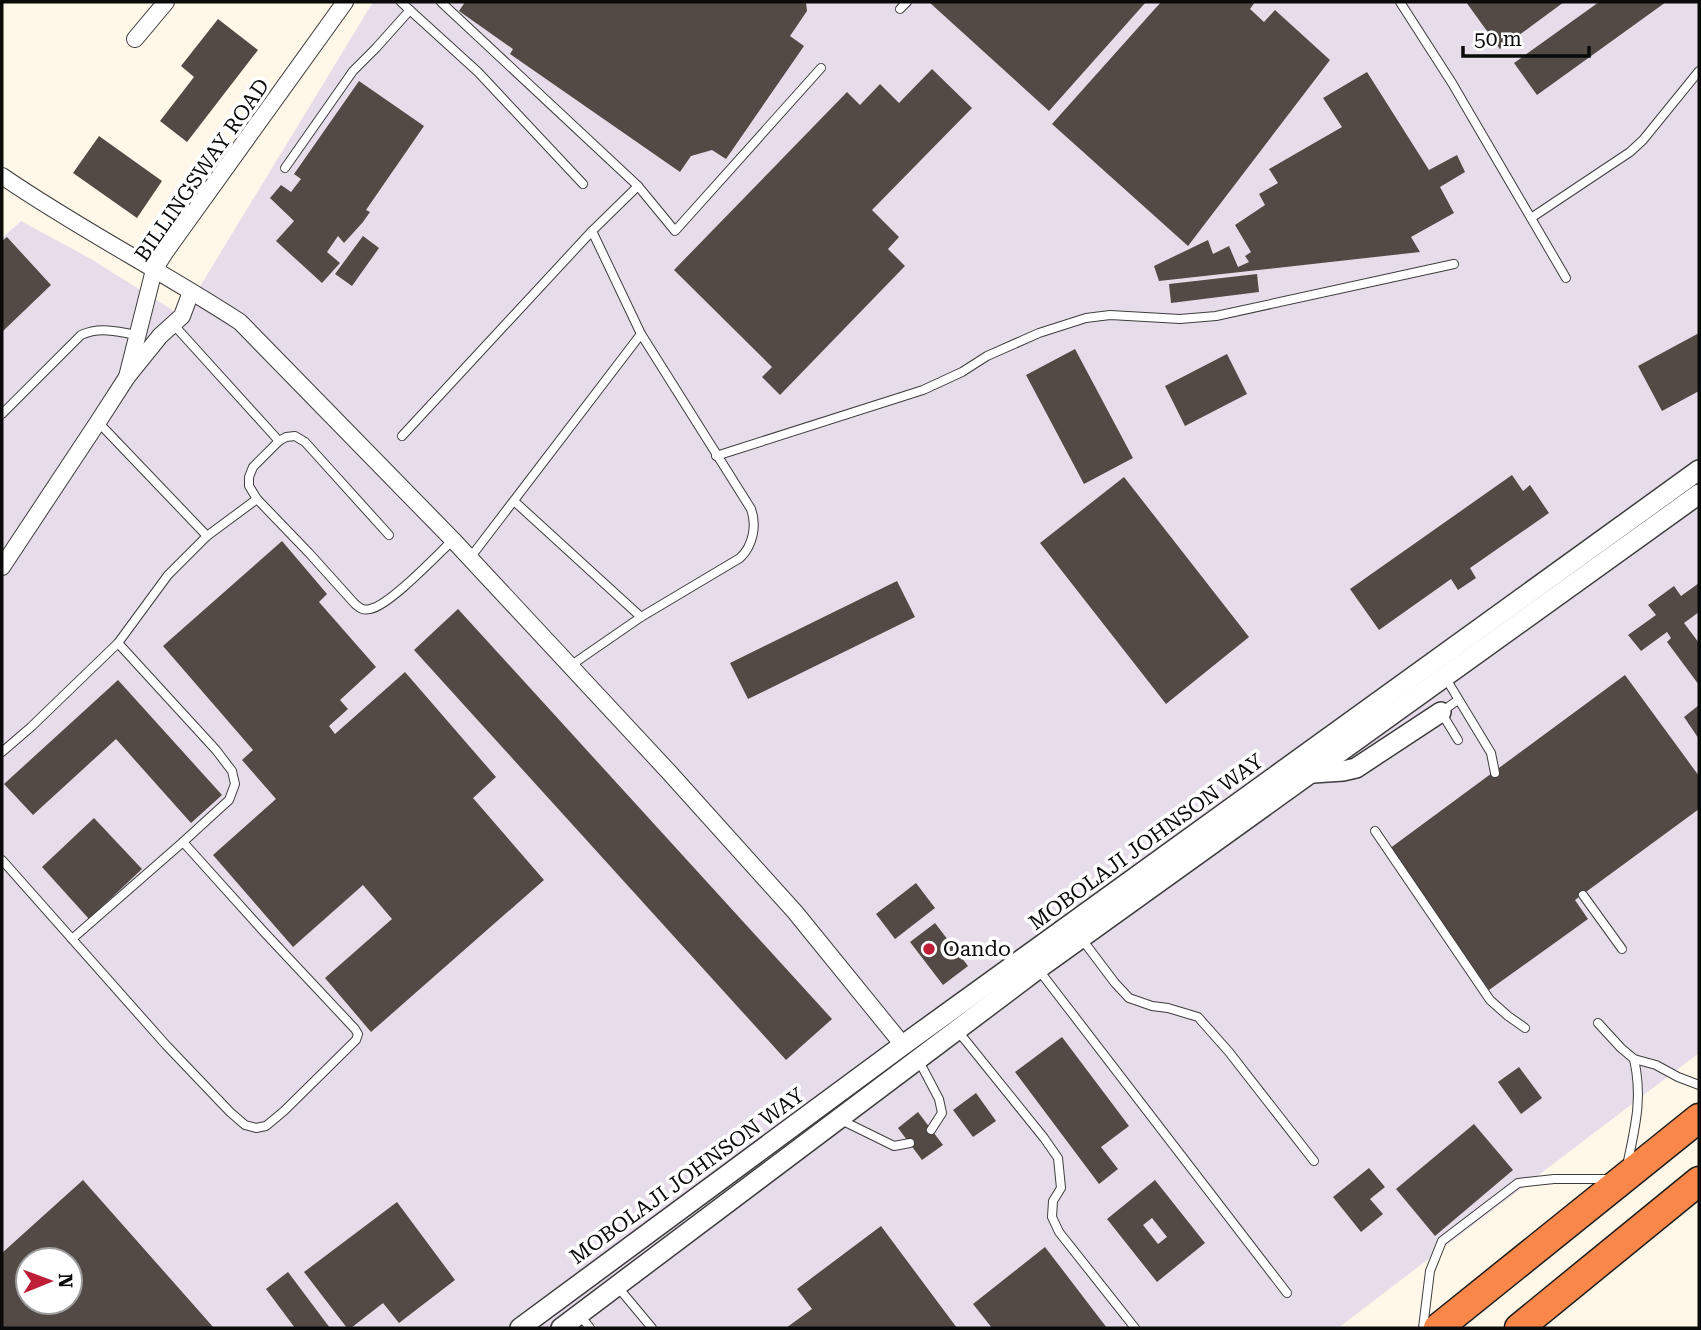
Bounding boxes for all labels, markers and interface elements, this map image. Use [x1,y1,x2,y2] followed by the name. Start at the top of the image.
[1463,14,1589,58] scale bar
[1474,27,1522,51] text: 50 m
[130,74,274,266] street label: BILLINGSWAY ROAD
[1024,749,1268,935] street label: MOBOLAJI JOHNSON WAY
[943,937,1011,961] place label: Oando
[921,941,937,957] marker: Oando
[565,1083,809,1269] street label: MOBOLAJI JOHNSON WAY
[14,1246,84,1316] north arrow
[54,1273,77,1289] text: N

